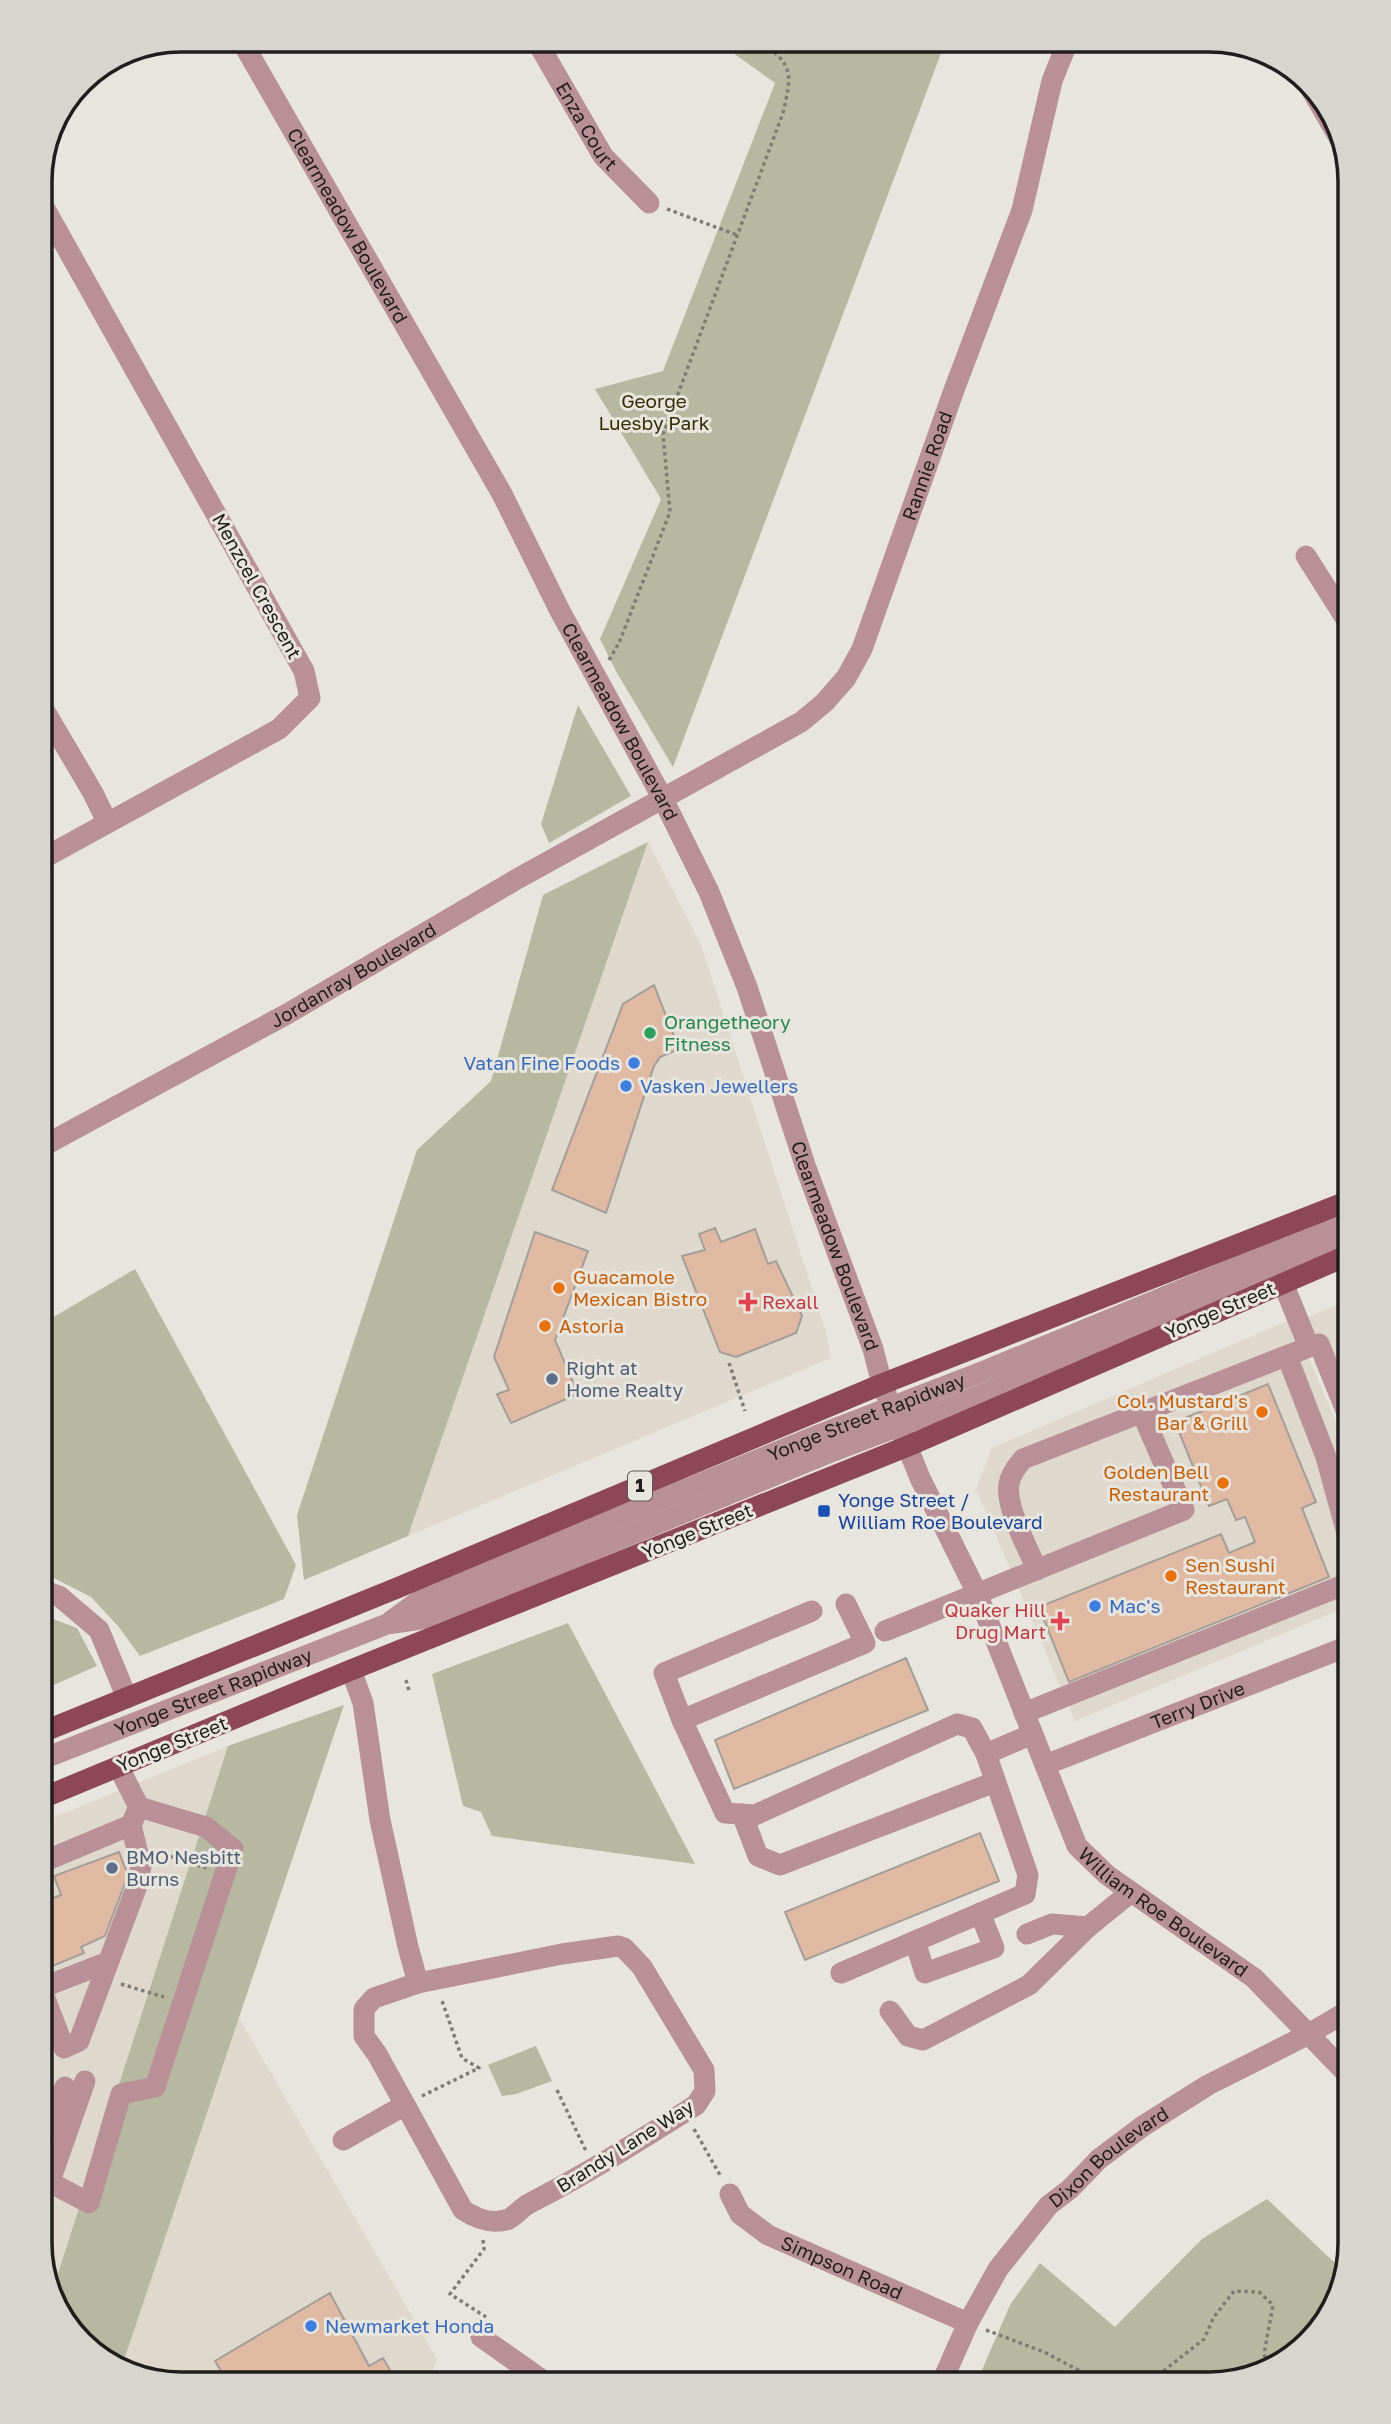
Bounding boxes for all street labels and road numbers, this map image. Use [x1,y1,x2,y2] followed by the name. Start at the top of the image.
[552,77,623,175] street label: Enza Court
[283,123,413,327] street label: Clearmeadow Boulevard
[897,408,957,523] street label: Rannie Road
[208,509,307,662] street label: Menzcel Crescent
[558,618,684,824] street label: Clearmeadow Boulevard
[266,917,440,1032] street label: Jordanray Boulevard
[787,1138,885,1353] street label: Clearmeadow Boulevard
[1161,1276,1278,1343] street label: Yonge Street
[764,1368,968,1466] street label: Yonge Street Rapidway
[628,1471,652,1500] road number: 1
[638,1498,756,1563] street label: Yonge Street
[111,1642,315,1741] street label: Yonge Street Rapidway
[1147,1676,1248,1733] street label: Terry Drive
[113,1711,231,1776] street label: Yonge Street
[1074,1842,1253,1981] street label: William Roe Boulevard
[552,2094,698,2197] street label: Brandy Lane Way
[1044,2101,1172,2212] street label: Dixon Boulevard
[778,2230,906,2304] street label: Simpson Road

